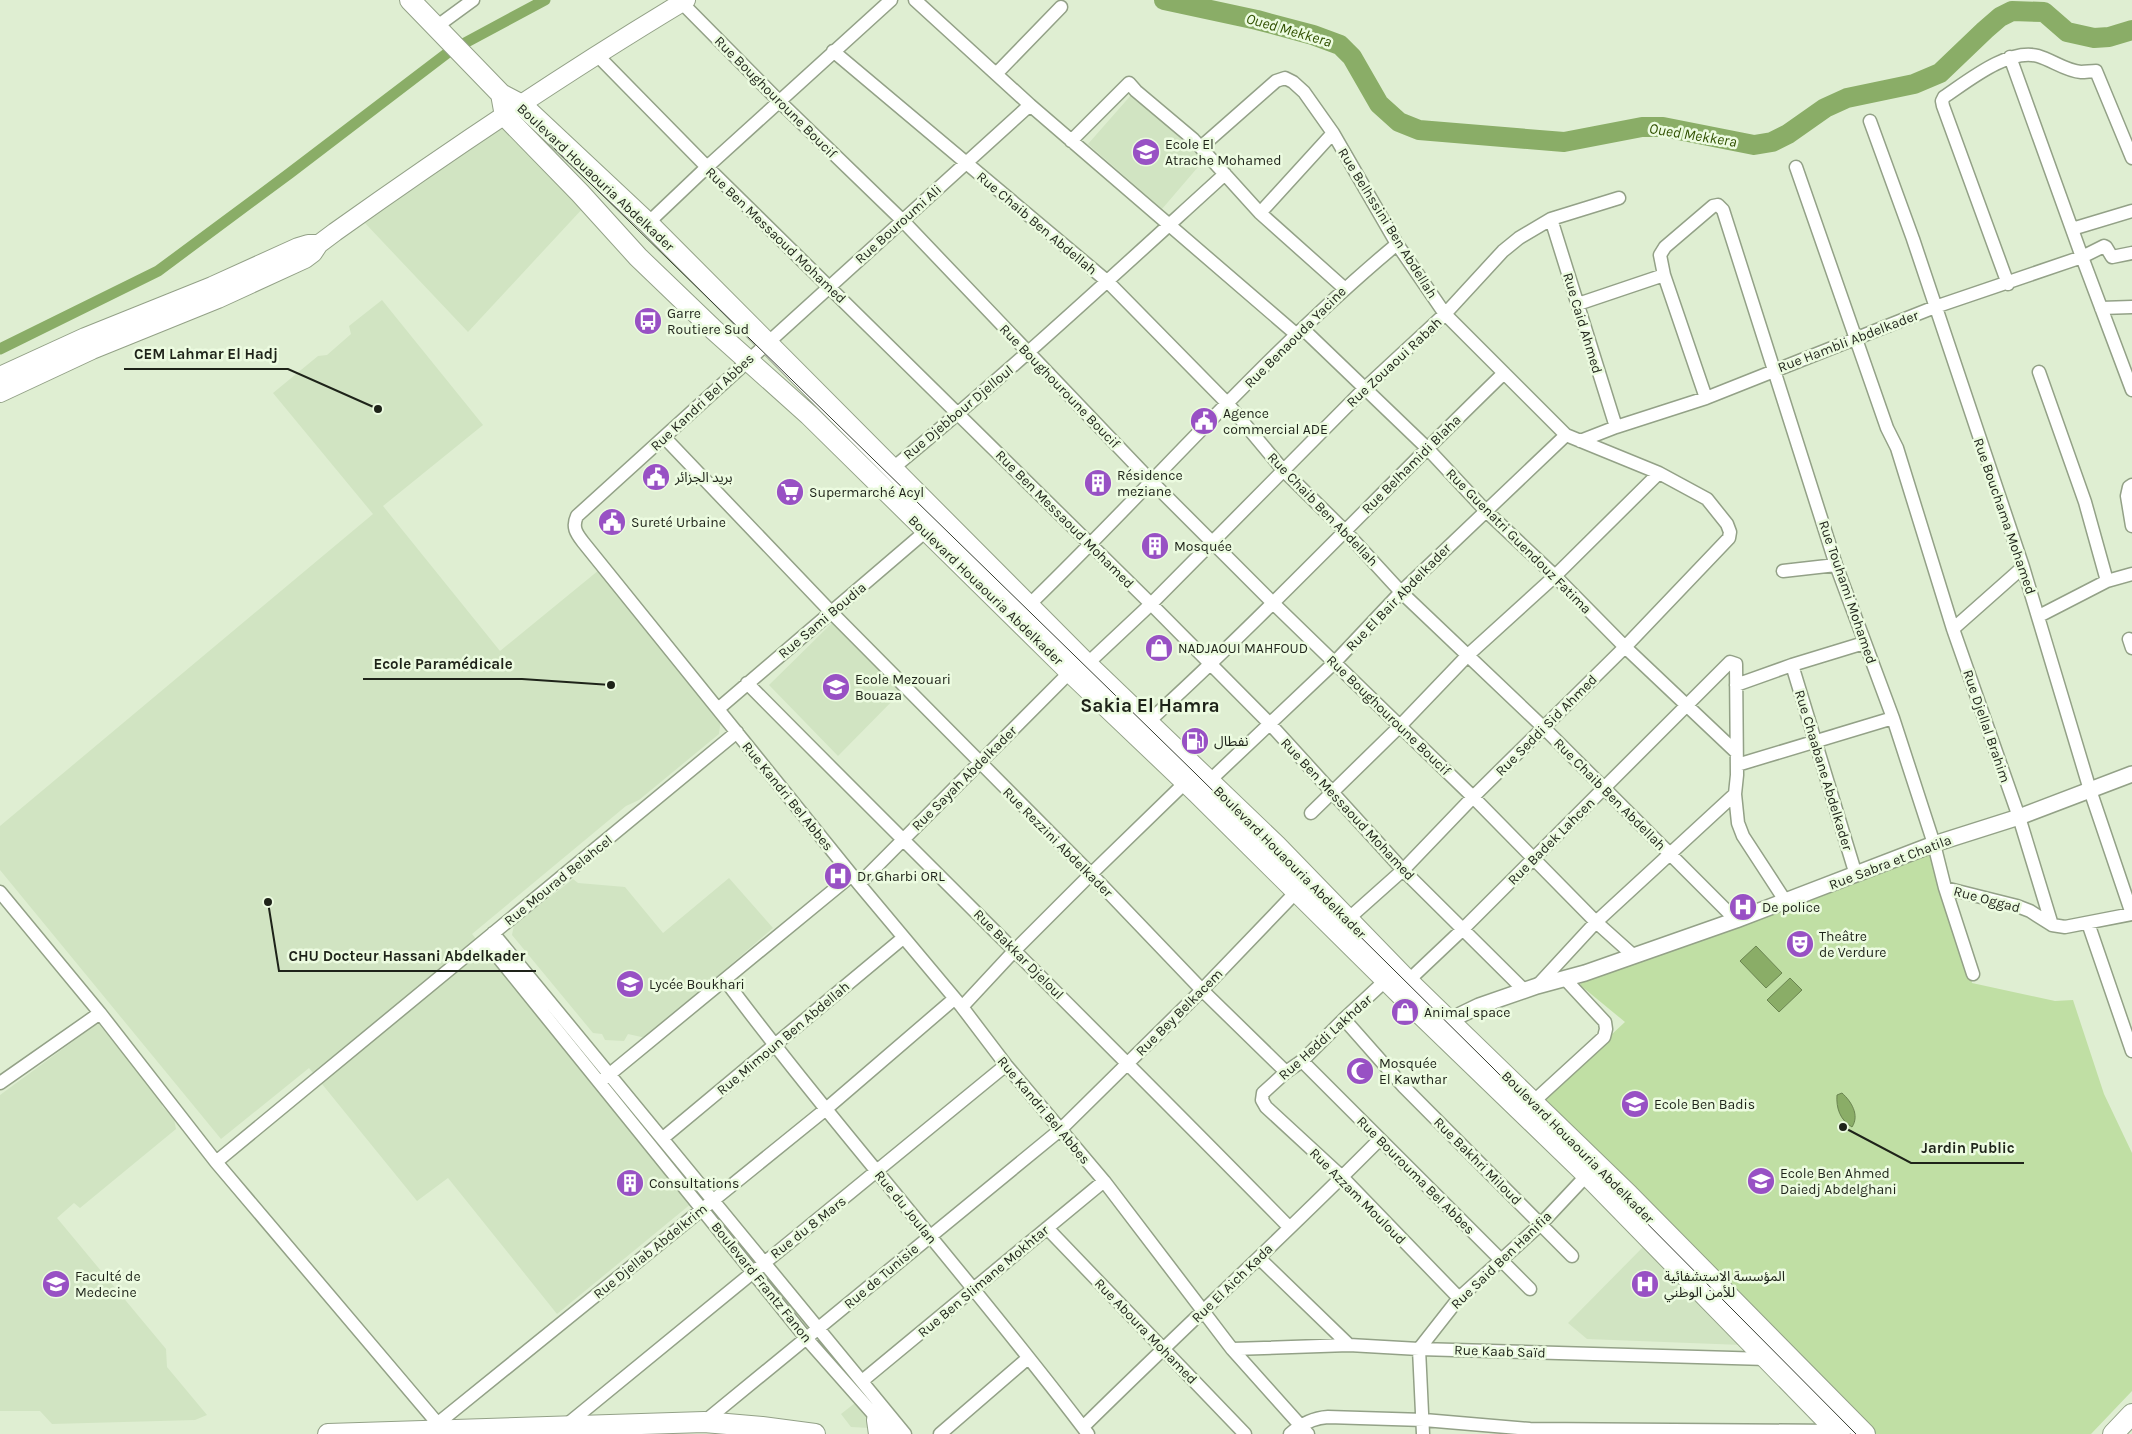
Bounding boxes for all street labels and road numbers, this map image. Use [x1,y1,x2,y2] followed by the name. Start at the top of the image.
[711,33,841,162] street label: Rue Boughouroune Boucif
[513,100,679,255] street label: Boulevard Houaouria Abdelkader
[1334,145,1441,302] street label: Rue Belhssini Ben Abdellah
[702,164,849,307] street label: Rue Ben Messaoud Mohamed
[973,168,1100,279] street label: Rue Chaib Ben Abdellah
[852,181,945,268] street label: Rue Bouroumi Ali
[1559,271,1606,376] street label: Rue Caid Ahmed
[1241,283,1350,392] street label: Rue Benaouda Yacine
[1775,306,1922,376] street label: Rue Hambli Abdelkader
[1343,314,1445,411] street label: Rue Zouaoui Rabah
[996,321,1124,452] street label: Rue Boughouroune Boucif
[647,350,758,455] street label: Rue Kandri Bel Abbes
[900,361,1017,463] street label: Rue Djebbour Djelloul
[1358,411,1464,517] street label: Rue Belhamidi Blaha
[1970,436,2039,597] street label: Rue Bouchama Mohamed
[992,447,1137,592] street label: Rue Ben Messaoud Mohamed
[1264,449,1381,570] street label: Rue Chaib Ben Abdellah
[1442,465,1595,618] street label: Rue Guenatri Guendouz Fatima
[905,512,1067,670] street label: Boulevard Houaouria Abdelkader
[1815,518,1880,666] street label: Rue Touhami Mohamed
[1342,539,1455,655] street label: Rue El Bair Abdelkader
[775,579,870,662] street label: Rue Sami Boudia
[1323,652,1454,779] street label: Rue Boughouroune Boucif
[1959,667,2014,785] street label: Rue Djellal Brahim
[1492,671,1601,780] street label: Rue Seddi Sid Ahmed
[1791,688,1856,853] street label: Rue Chaabane Abdelkader
[908,722,1021,834] street label: Rue Sayah Abdelkader
[1277,735,1418,884] street label: Rue Ben Messaoud Mohamed
[1550,735,1669,854] street label: Rue Chaib Ben Abdellah
[738,738,837,854] street label: Rue Kandri Bel Abbes
[1210,783,1370,943] street label: Boulevard Houaouria Abdelkader
[999,784,1117,902] street label: Rue Rezzini Abdelkader
[1504,794,1598,888] street label: Rue Badek Lahcen
[1827,831,1954,894] street label: Rue Sabra et Chatila
[501,832,616,929] street label: Rue Mourad Belahcel
[1952,882,2022,917] street label: Rue Oggad
[970,906,1067,1003] street label: Rue Bakkar Djeloul
[1132,965,1226,1059] street label: Rue Bey Belkacem
[713,978,853,1099] street label: Rue Mimoun Ben Abdellah
[1275,990,1376,1084] street label: Rue Heddi Lakhdar
[994,1053,1094,1168] street label: Rue Kandri Bel Abbes
[1498,1068,1658,1228] street label: Boulevard Houaouria Abdelkader
[1353,1113,1478,1238] street label: Rue Bourouma Bel Abbes
[1430,1114,1525,1209] street label: Rue Bakhri Miloud
[1306,1145,1409,1248] street label: Rue Azzam Mouloud
[871,1167,940,1247] street label: Rue du Joulan
[767,1193,850,1262] street label: Rue du 8 Mars
[590,1200,711,1303] street label: Rue Djellab Abdelkrim
[1447,1208,1555,1313] street label: Rue Said Ben Hanifia
[708,1219,816,1346] street label: Boulevard Frantz Fanon
[914,1221,1053,1341] street label: Rue Ben Slimane Mokhtar
[841,1240,922,1313] street label: Rue de Tunisie
[1188,1240,1276,1326] street label: Rue El Aich Kada
[1091,1275,1201,1388] street label: Rue Aboura Mohamed
[1454,1341,1546,1362] street label: Rue Kaab Saïd

